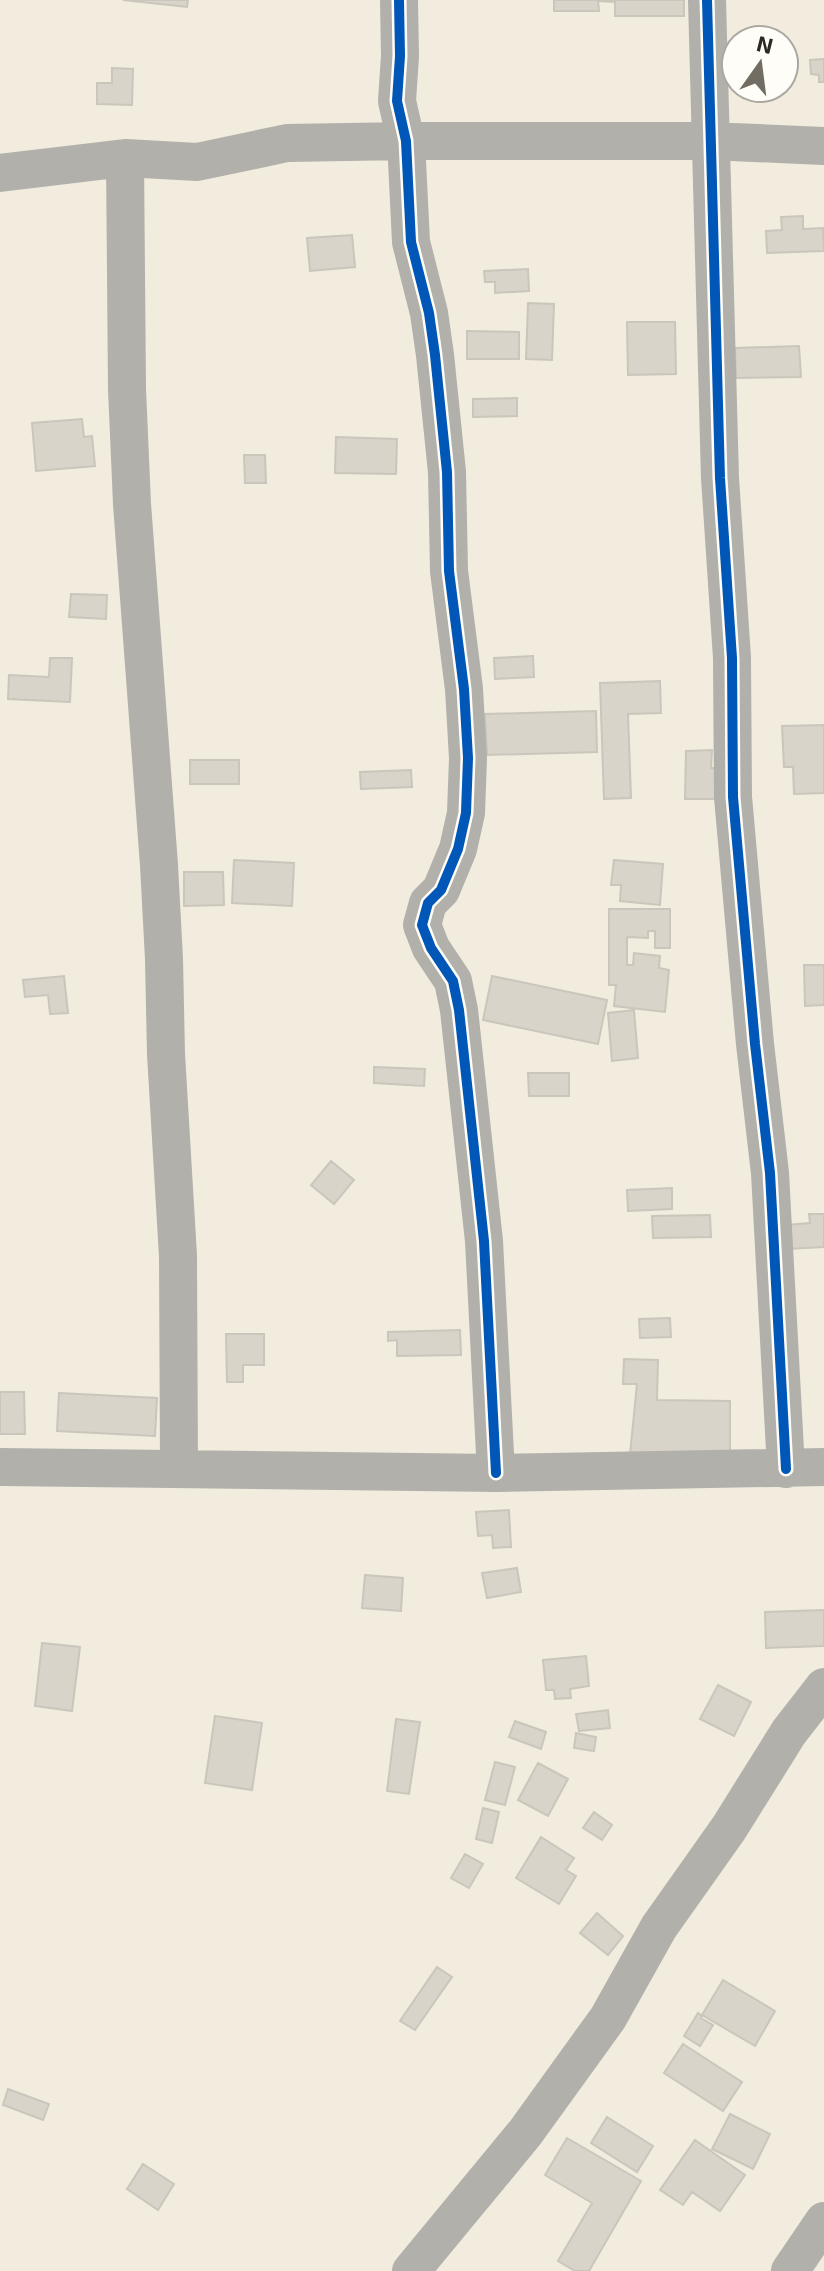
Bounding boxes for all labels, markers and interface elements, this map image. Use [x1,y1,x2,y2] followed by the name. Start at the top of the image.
[720,24,800,104] north arrow
[754,29,776,58] text: N

